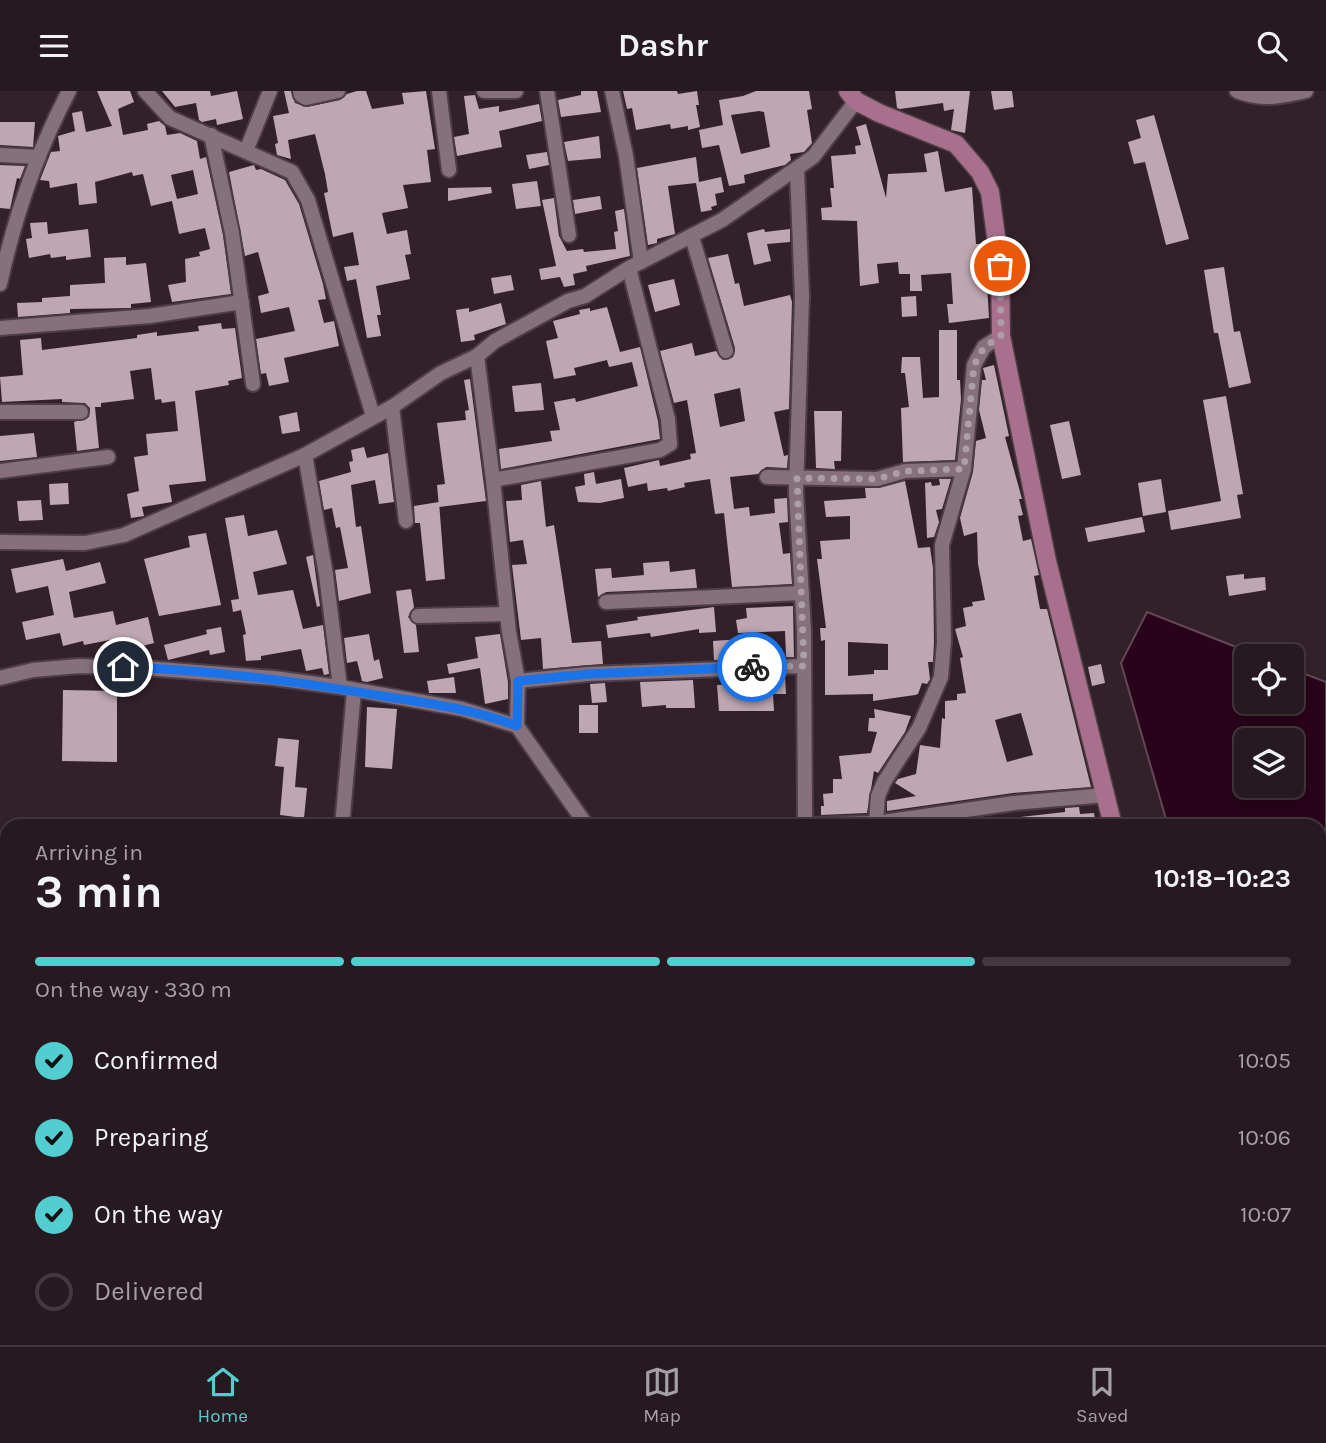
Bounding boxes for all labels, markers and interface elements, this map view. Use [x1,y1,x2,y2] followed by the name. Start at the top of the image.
[35,27,73,65] icon: menu
[618,27,708,64] text: Dashr
[1253,27,1291,65] icon: search
[970,236,1030,296] pin
[981,247,1019,285] icon: bag
[717,632,787,702] courier
[93,637,153,697] pin
[1234,644,1304,798] map controls
[1234,644,1304,714] button: locate
[104,648,142,686] icon: home
[733,648,771,686] icon: bike
[1234,728,1304,798] button: layers
[35,839,143,866] text: Arriving in
[1154,863,1291,894] text: 10:18–10:23
[35,865,163,919] text: 3 min
[35,976,232,1003] text: On the way · 330 m
[35,1042,73,1080] icon: check
[94,1045,219,1076] text: Confirmed
[1238,1047,1291,1074] text: 10:05
[35,1119,73,1157] icon: check
[94,1122,208,1153] text: Preparing
[1238,1124,1291,1151] text: 10:06
[35,1196,73,1234] icon: check
[94,1199,223,1230] text: On the way
[1240,1201,1291,1228] text: 10:07
[94,1276,204,1307] text: Delivered
[197,1363,248,1427] tab: Home
[643,1363,681,1427] tab: Map
[1076,1363,1129,1427] tab: Saved

